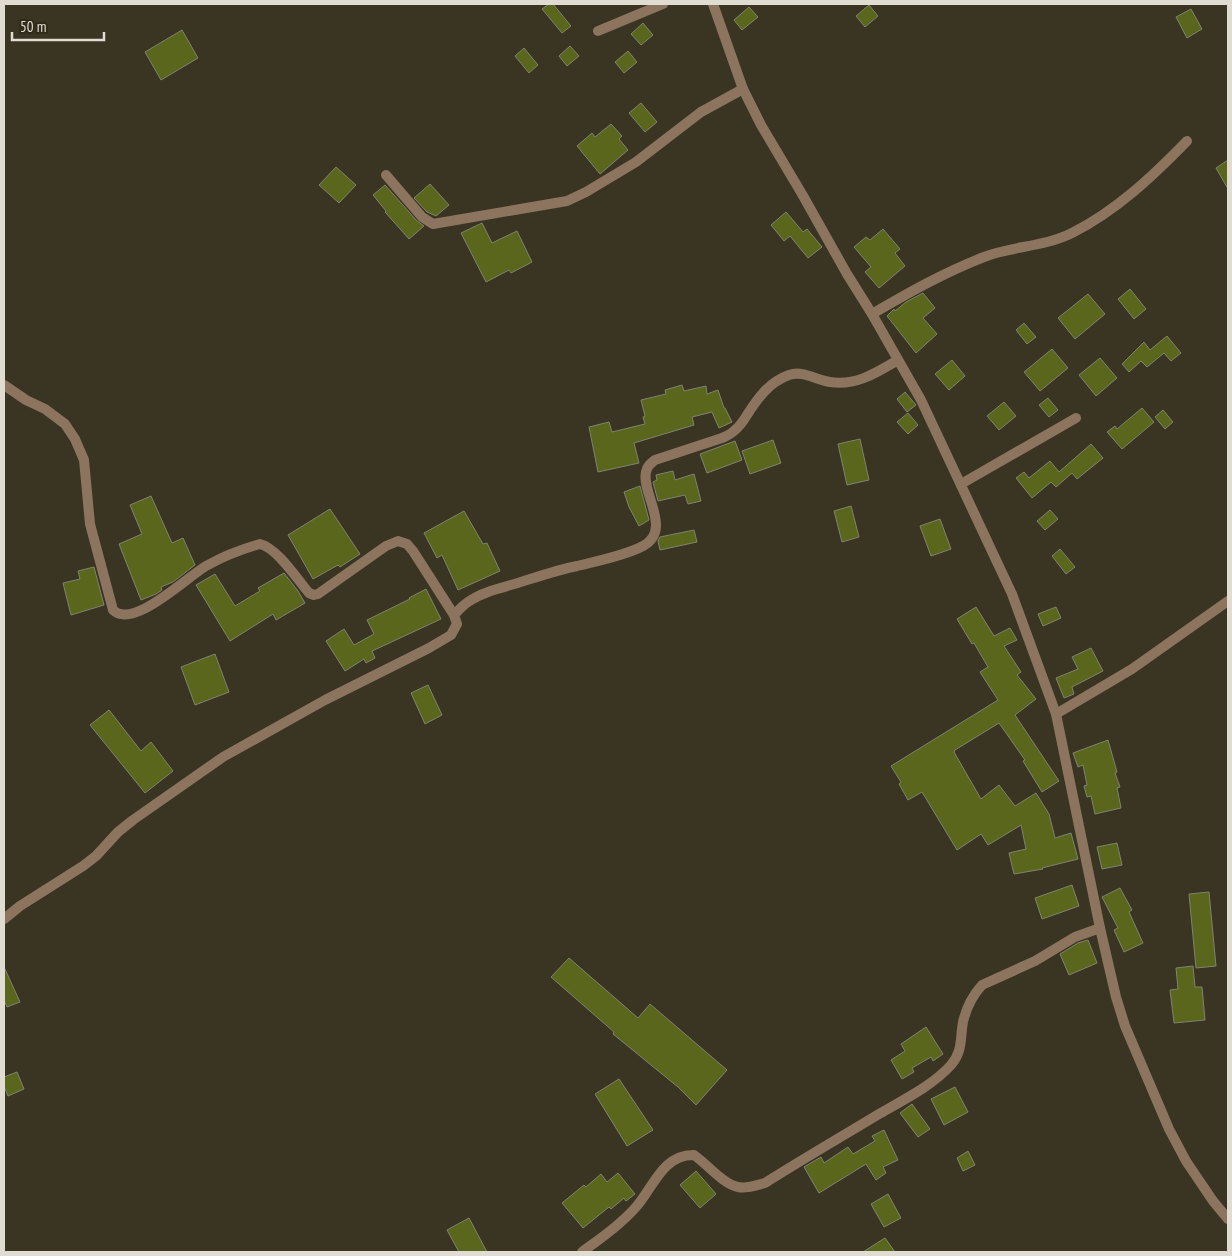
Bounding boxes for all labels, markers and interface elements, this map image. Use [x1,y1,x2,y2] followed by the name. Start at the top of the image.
[12,10,105,42] scale bar
[20,17,46,36] text: 50 m

